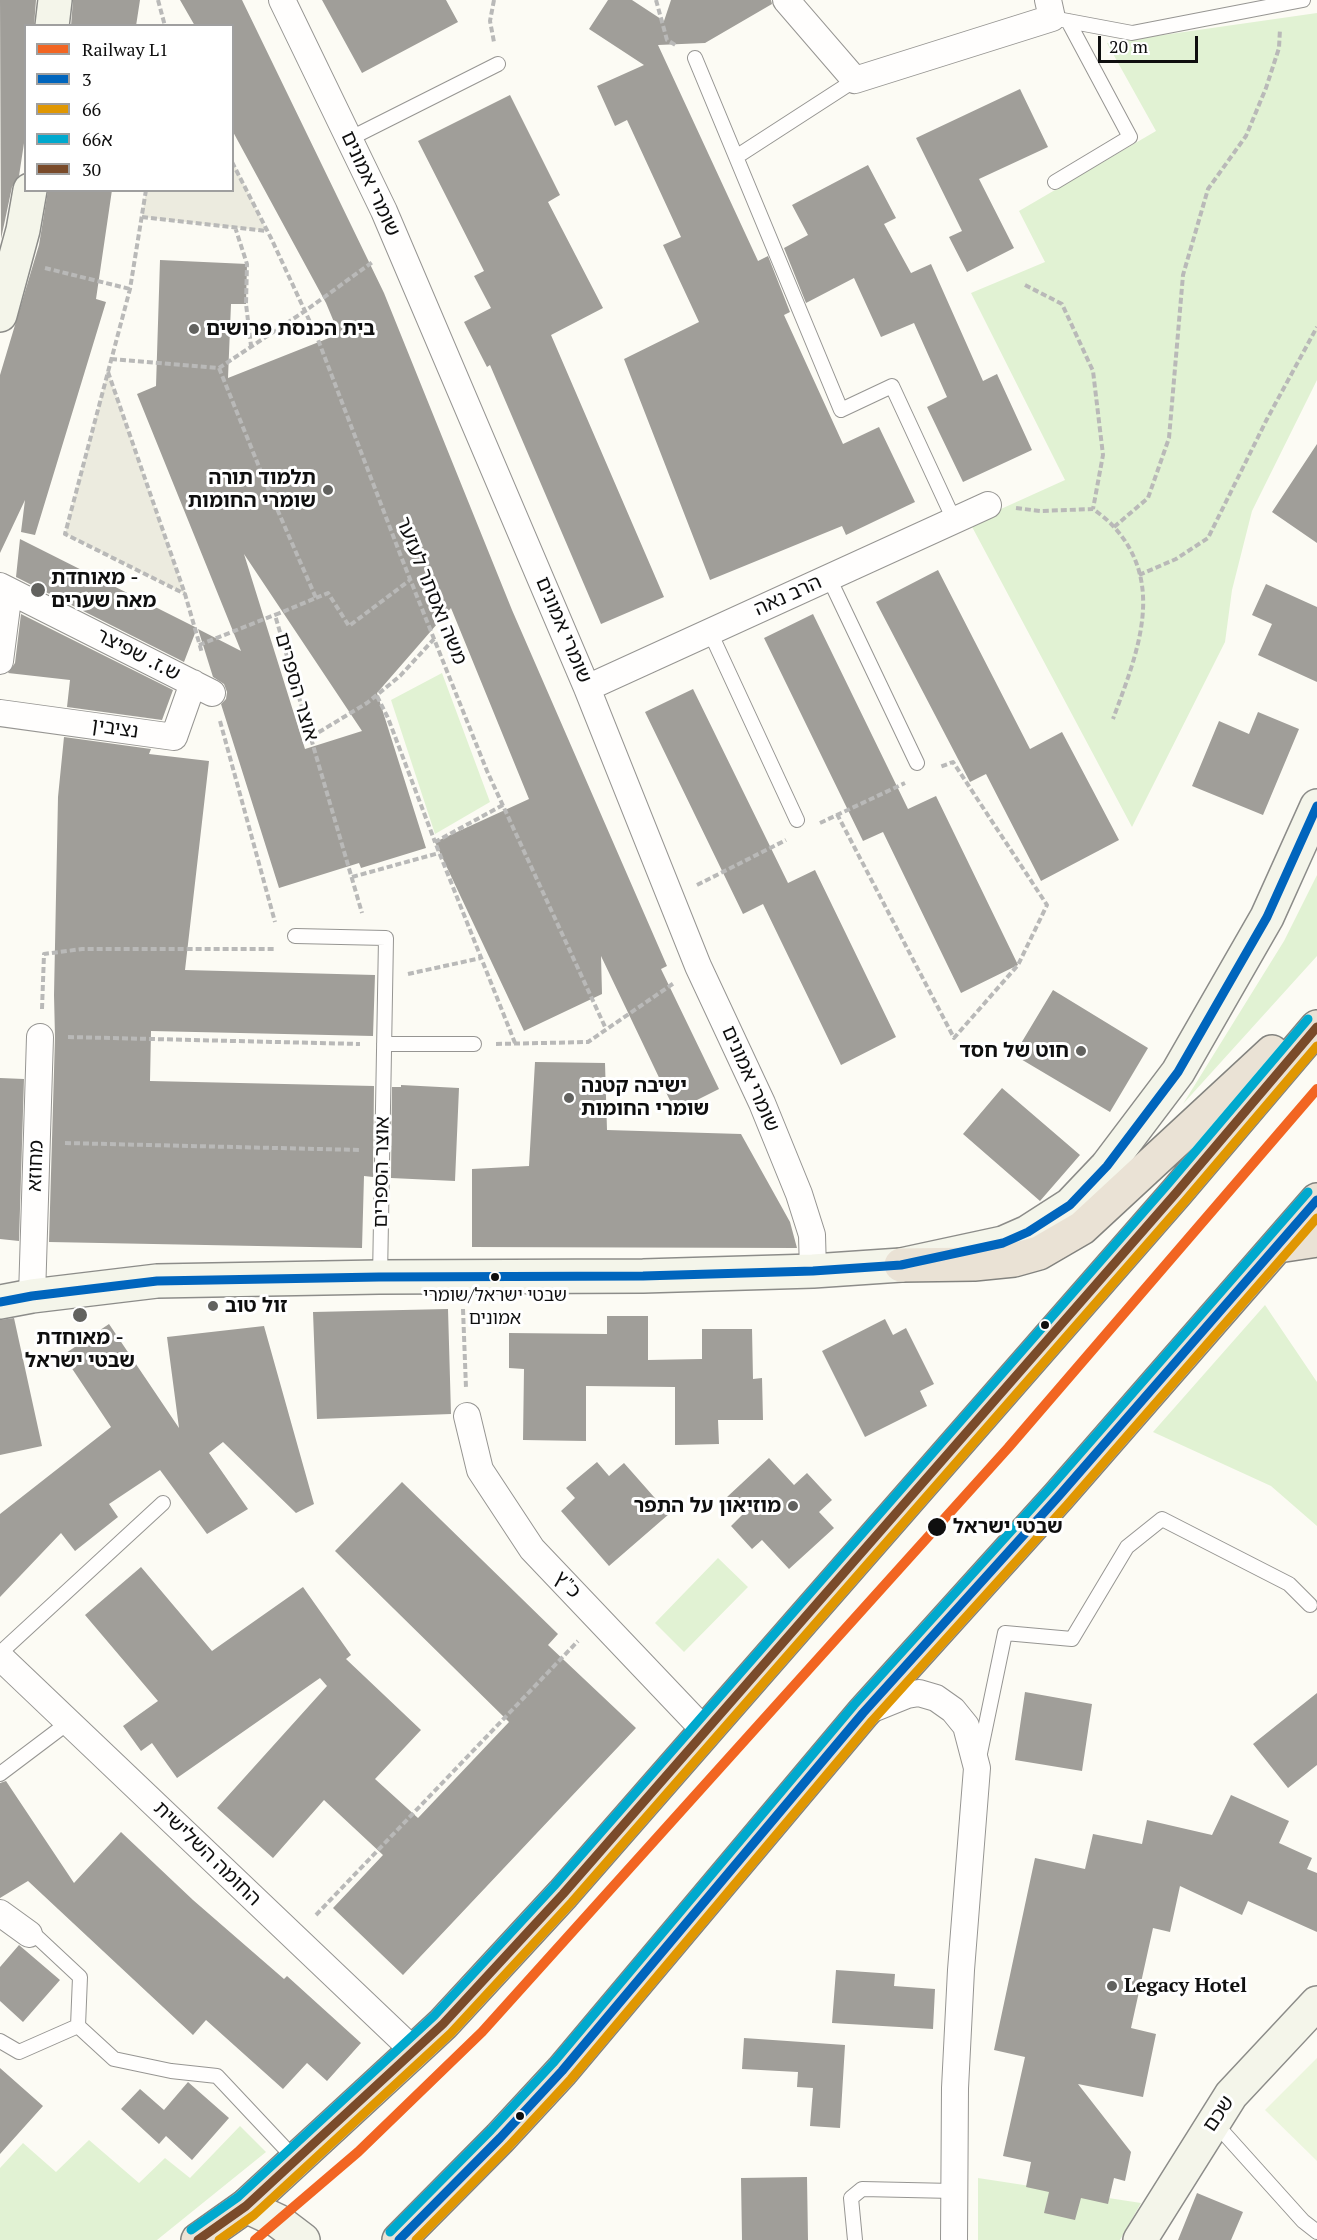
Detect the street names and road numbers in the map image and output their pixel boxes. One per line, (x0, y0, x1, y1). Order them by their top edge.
street label: שומרי אמונים (335, 128, 405, 240)
street label: משה ואסתר לעזער (390, 514, 472, 668)
street label: הרב נאה (751, 571, 825, 621)
street label: שומרי אמונים (530, 573, 596, 687)
street label: ש.ז. שפיצר (92, 624, 184, 686)
street label: אוצר הספרים (269, 630, 323, 744)
street label: נציבין (90, 714, 140, 744)
street label: שומרי אמונים (716, 1022, 784, 1136)
street label: אוצר הספרים (369, 1116, 395, 1228)
street label: מחוזא (23, 1140, 49, 1192)
street label: כ"ץ (548, 1566, 586, 1604)
street label: החומה השלישית (148, 1797, 266, 1911)
street label: שכם (1198, 2091, 1240, 2137)

